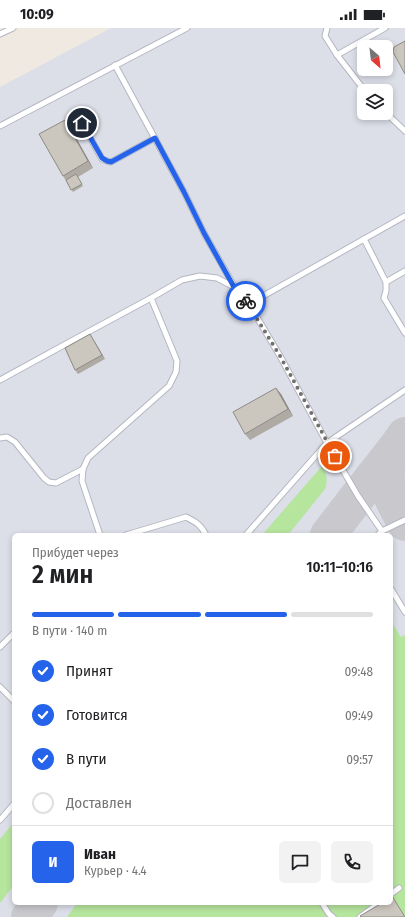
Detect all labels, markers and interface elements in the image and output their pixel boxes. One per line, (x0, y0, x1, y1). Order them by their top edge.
text: 10:09 (20, 5, 54, 23)
north arrow (357, 40, 393, 76)
map controls (357, 40, 393, 120)
button: layers (357, 84, 393, 120)
pin (65, 106, 99, 140)
icon: home (71, 112, 93, 134)
courier (226, 281, 266, 321)
icon: bike (235, 290, 257, 312)
pin (318, 439, 352, 473)
icon: bag (324, 445, 346, 467)
text: Прибудет через (32, 545, 119, 560)
text: 10:11–10:16 (306, 558, 373, 576)
text: 2 мин (32, 559, 93, 590)
text: В пути · 140 m (32, 623, 107, 638)
icon: check (32, 660, 54, 682)
text: Принят (66, 662, 113, 680)
text: 09:48 (345, 664, 373, 679)
icon: check (32, 704, 54, 726)
text: Готовится (66, 706, 128, 724)
text: 09:49 (345, 708, 373, 723)
icon: check (32, 748, 54, 770)
text: В пути (66, 750, 107, 768)
text: 09:57 (346, 752, 373, 767)
text: Доставлен (66, 794, 132, 812)
button: chat (279, 841, 321, 883)
button: phone (331, 841, 373, 883)
text: Иван (84, 845, 116, 863)
text: И (49, 853, 58, 871)
text: Курьер · 4.4 (84, 863, 147, 878)

